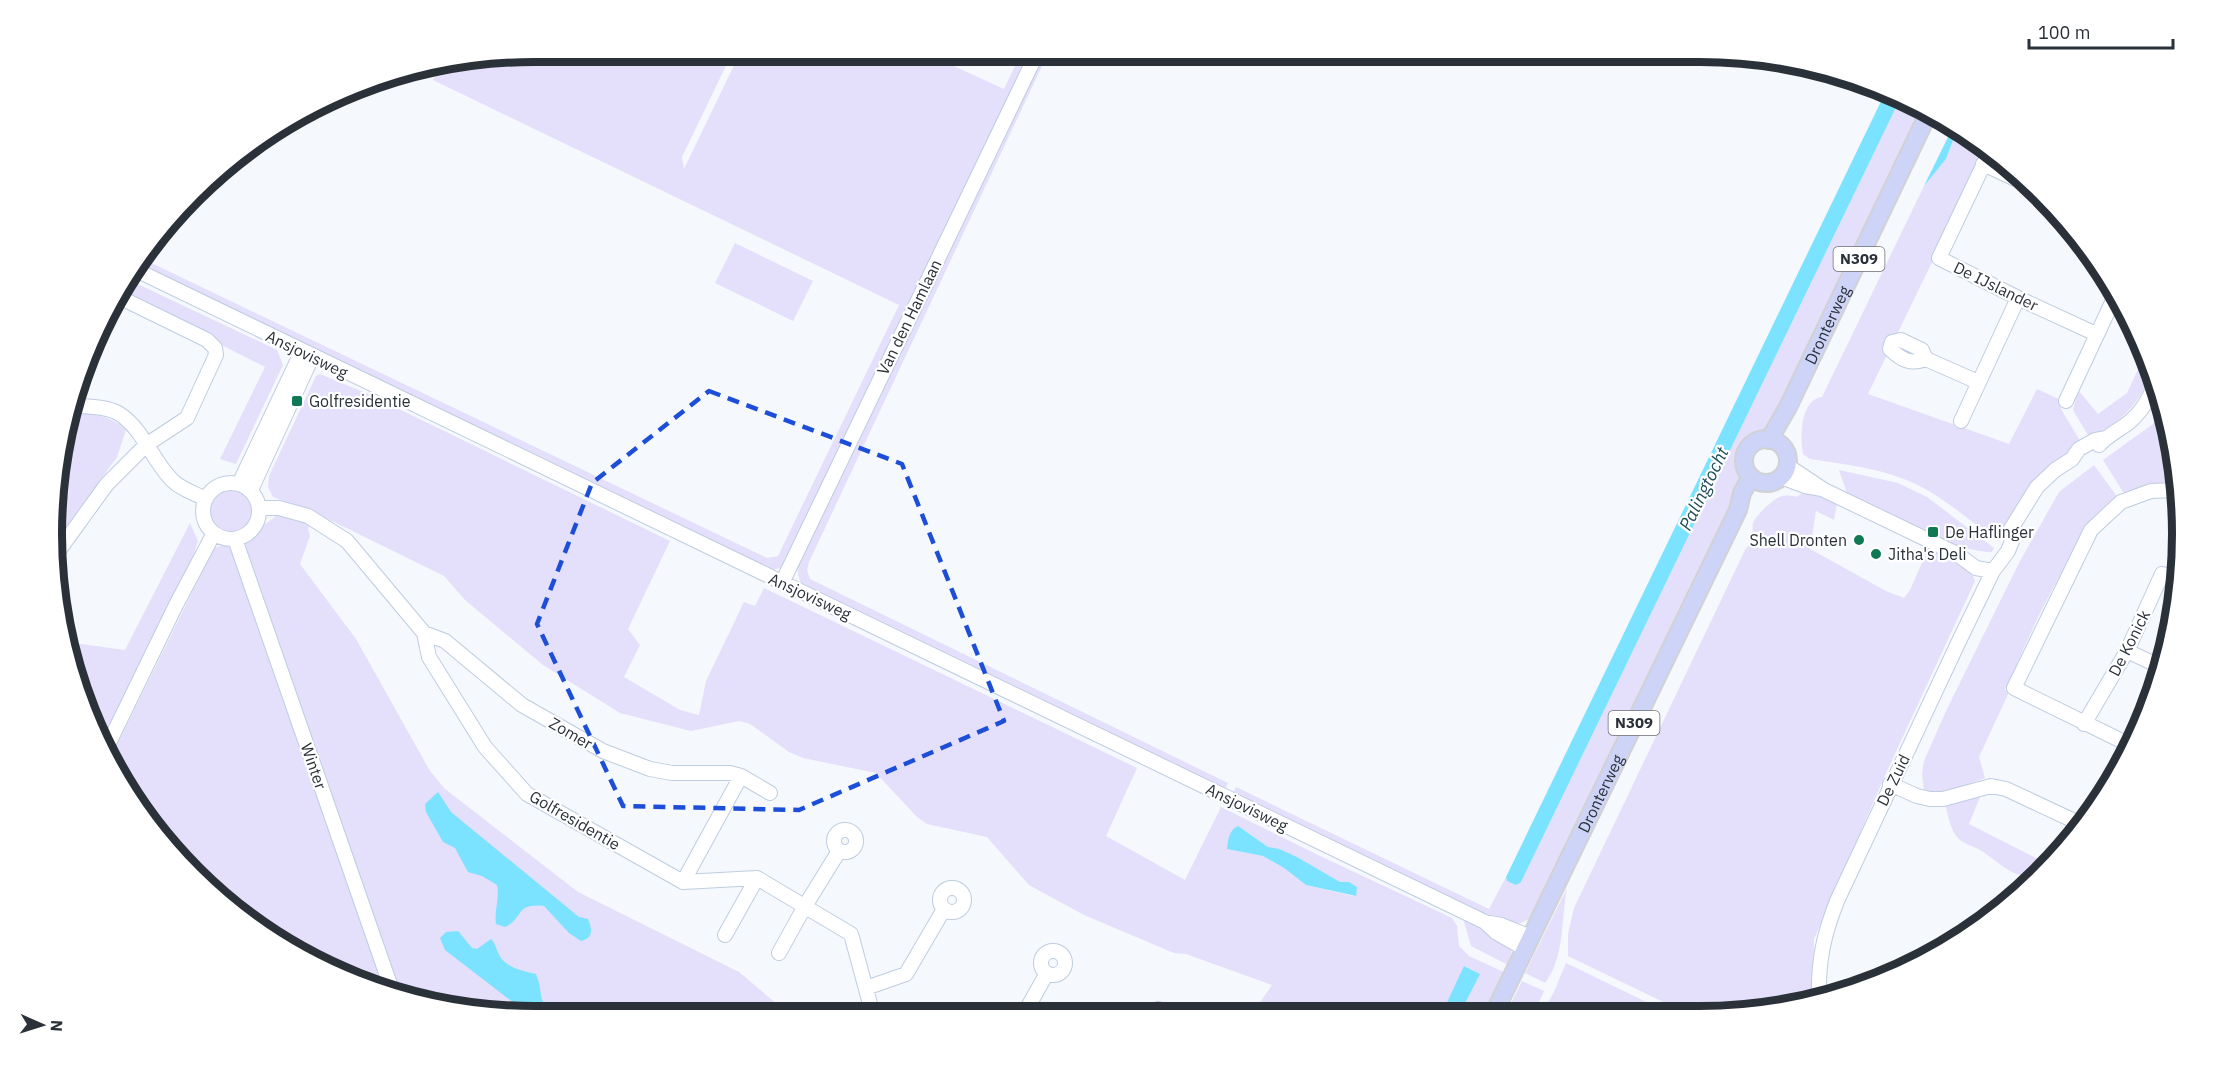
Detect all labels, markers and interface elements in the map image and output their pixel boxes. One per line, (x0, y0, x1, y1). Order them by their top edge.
scale bar (2029, 12, 2173, 50)
text: 100 m (2038, 21, 2090, 44)
road number: N309 (1834, 247, 1884, 271)
street label: Van den Hamlaan (872, 256, 946, 378)
street label: De IJslander (1950, 257, 2042, 315)
street label: Dronterweg (1800, 282, 1855, 367)
street label: Ansjovisweg (263, 326, 352, 383)
place label: Golfresidentie (309, 391, 411, 411)
marker: Golfresidentie (290, 394, 304, 408)
water label: Palingtocht (1674, 442, 1734, 534)
place label: De Haflinger (1945, 522, 2034, 542)
marker: De Haflinger (1926, 525, 1940, 539)
place label: Shell Dronten (1749, 530, 1847, 550)
marker: Shell Dronten (1852, 533, 1866, 547)
place label: Jitha's Deli (1888, 544, 1966, 564)
marker: Jitha's Deli (1869, 547, 1883, 561)
street label: Ansjovisweg (765, 568, 855, 624)
street label: De Konick (2104, 606, 2154, 679)
road number: N309 (1608, 711, 1660, 735)
street label: Zomer (546, 713, 596, 753)
street label: Winter (297, 740, 331, 792)
street label: Dronterweg (1573, 751, 1628, 836)
street label: De Zuid (1872, 751, 1914, 809)
street label: Ansjovisweg (1203, 779, 1292, 836)
street label: Golfresidentie (526, 786, 624, 854)
north arrow (12, 995, 72, 1055)
text: N (47, 1019, 67, 1032)

